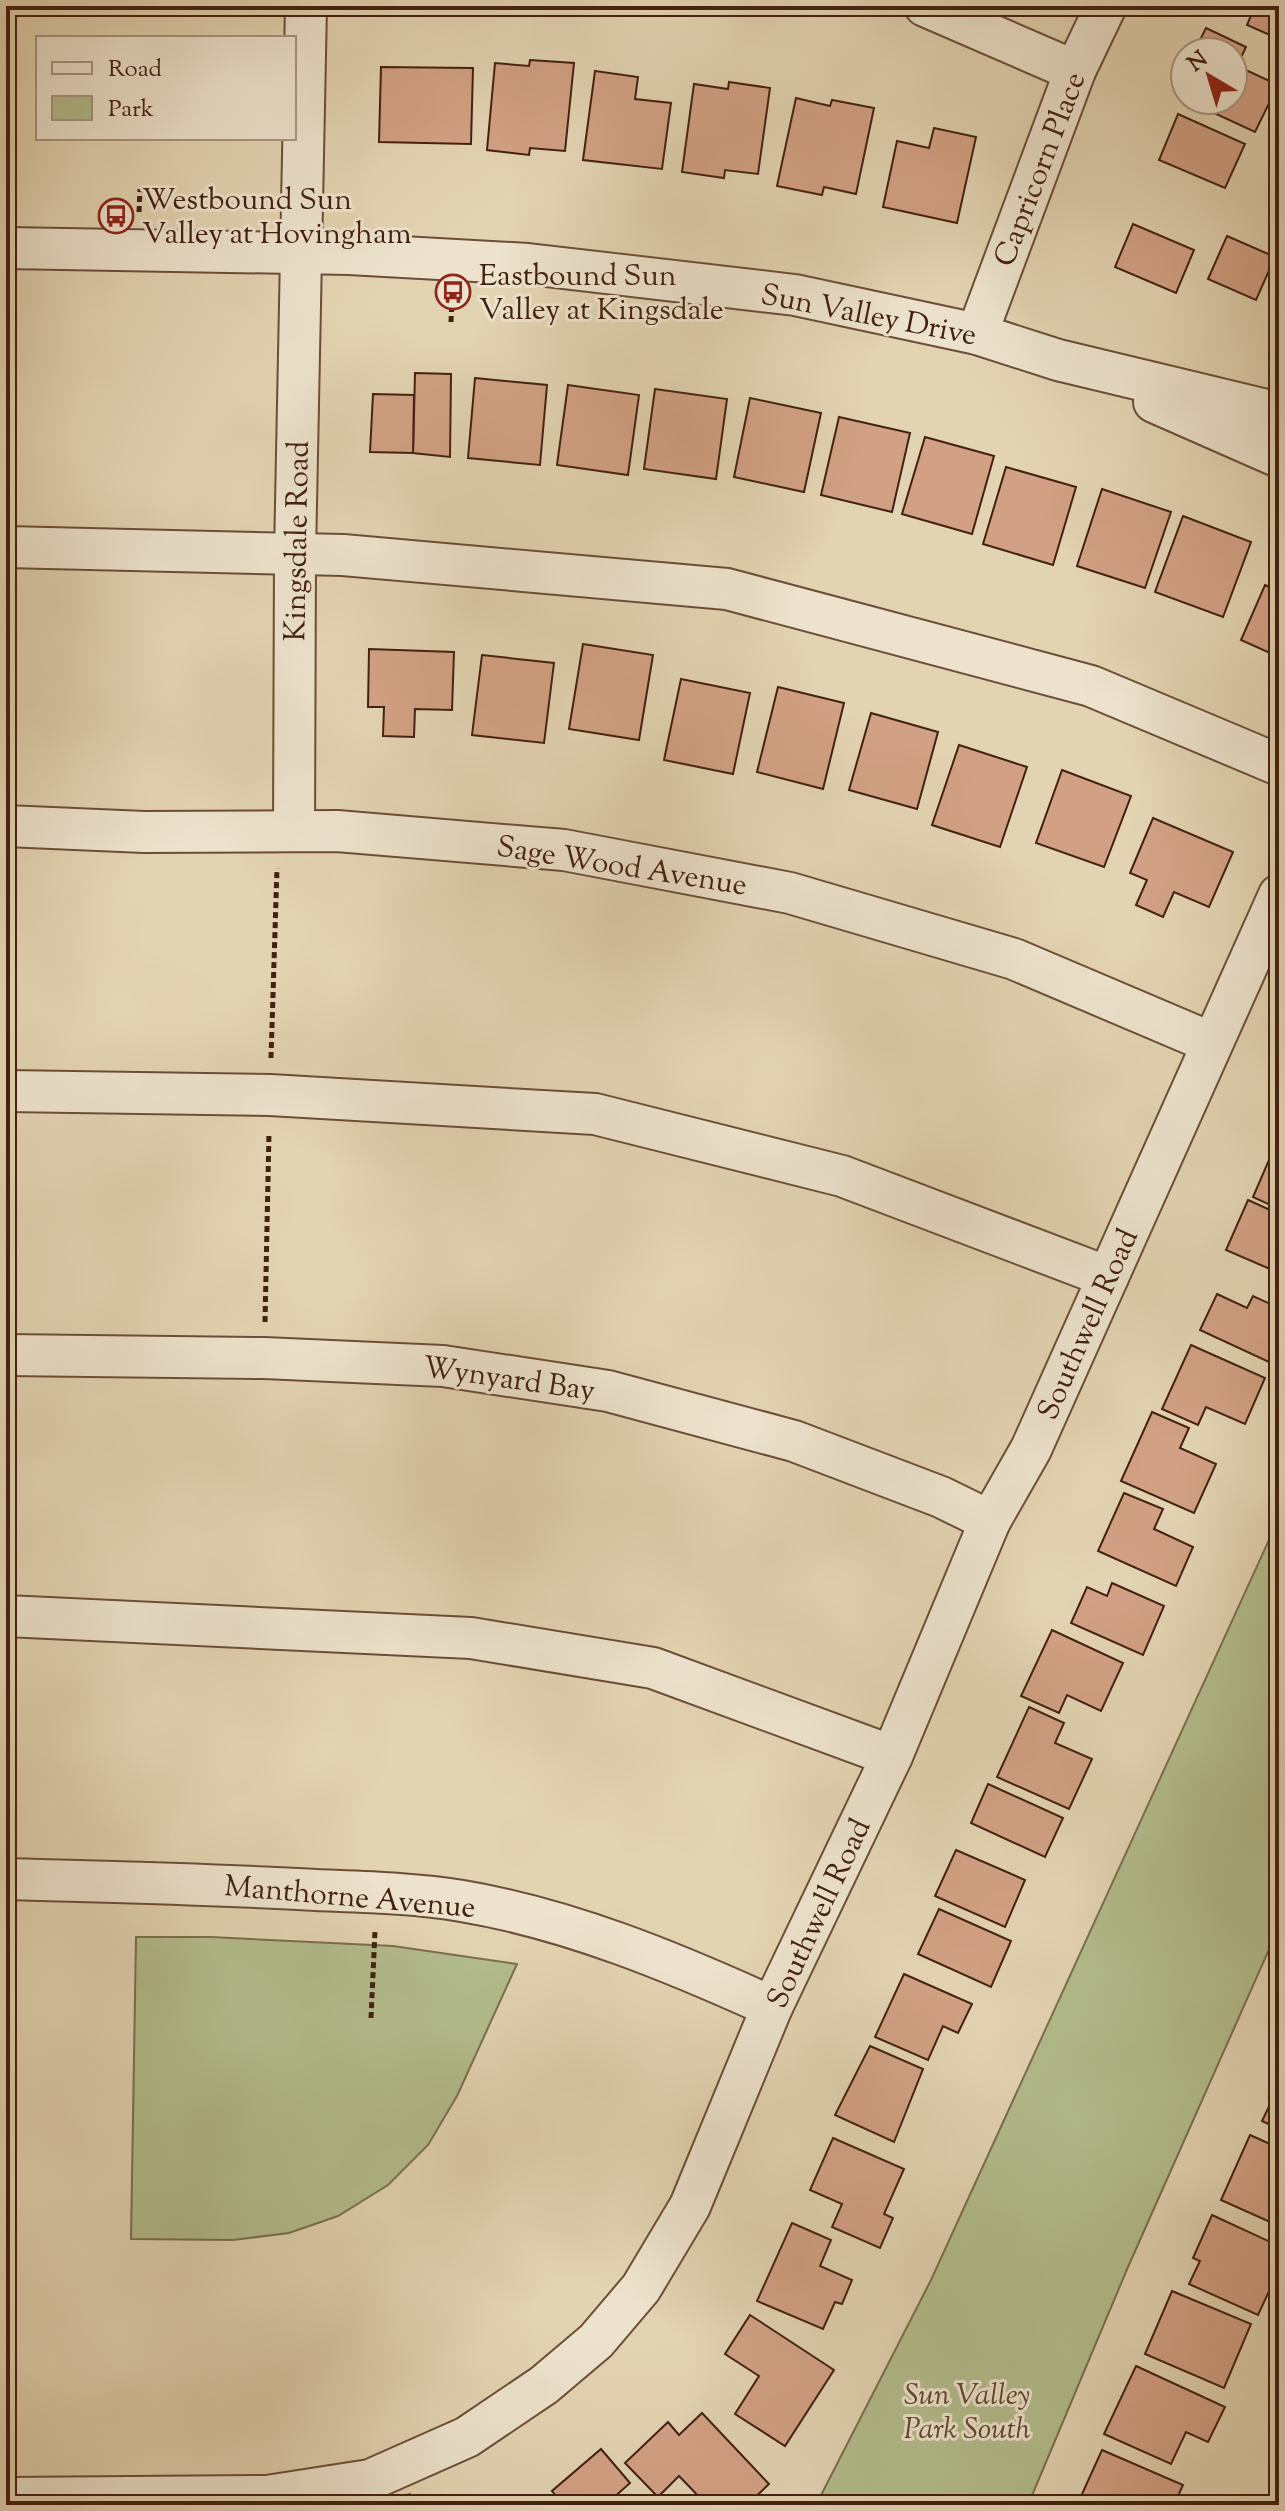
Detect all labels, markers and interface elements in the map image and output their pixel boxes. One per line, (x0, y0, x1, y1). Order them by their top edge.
legend (36, 36, 296, 140)
north arrow (1169, 36, 1249, 116)
text: N (1182, 44, 1216, 81)
text: Road (108, 53, 162, 87)
street label: Capricorn Place (985, 66, 1098, 273)
text: Park (108, 93, 154, 127)
place label: Westbound Sun Valley at Hovingham (142, 180, 412, 257)
bus stop icon: Westbound Sun Valley at Hovingham (97, 197, 135, 235)
place label: Eastbound Sun Valley at Kingsdale (479, 256, 724, 333)
bus stop icon: Eastbound Sun Valley at Kingsdale (434, 273, 472, 311)
street label: Sun Valley Drive (757, 274, 980, 358)
street label: Kingsdale Road (275, 440, 322, 642)
street label: Sage Wood Avenue (493, 826, 750, 908)
street label: Southwell Road (1028, 1223, 1151, 1427)
street label: Wynyard Bay (420, 1347, 598, 1414)
street label: Southwell Road (757, 1812, 883, 2016)
street label: Manthorne Avenue (222, 1866, 477, 1931)
park label: Sun Valley Park South (904, 2375, 1031, 2452)

